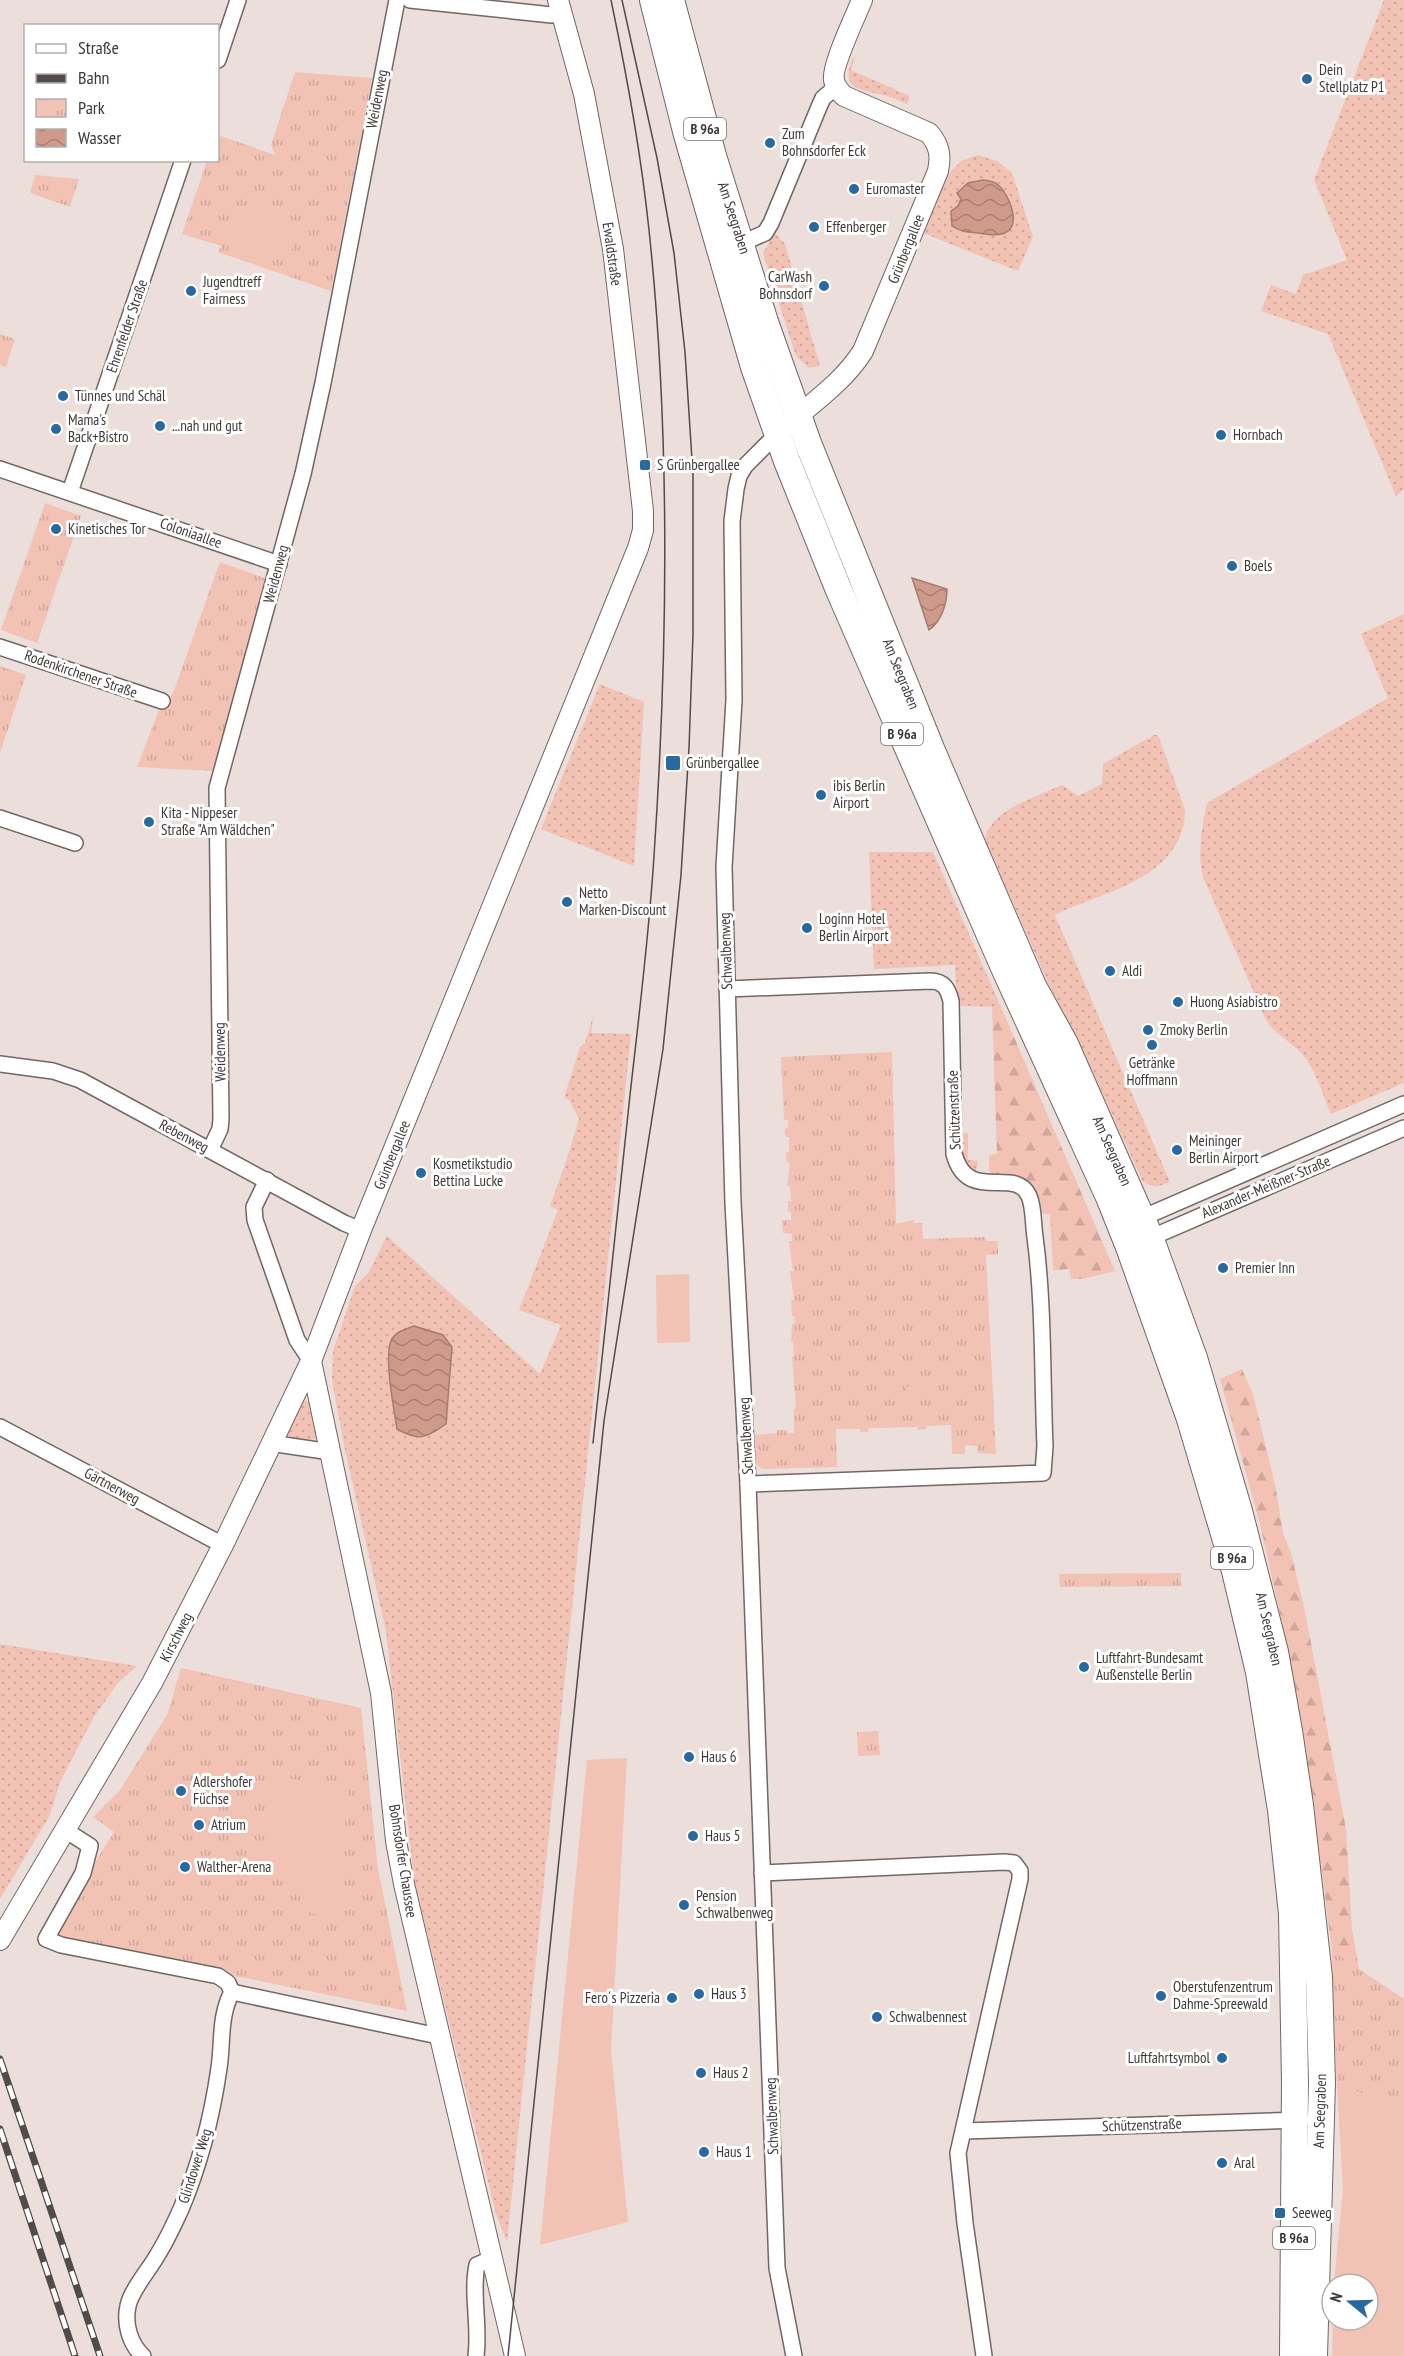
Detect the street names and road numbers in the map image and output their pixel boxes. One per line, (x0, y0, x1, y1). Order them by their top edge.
street label: Weidenweg (362, 68, 392, 130)
road number: B 96a (684, 118, 726, 140)
street label: Am Seegraben (714, 179, 755, 256)
street label: Grünbergallee (883, 211, 928, 286)
street label: Ewaldstraße (599, 221, 626, 287)
street label: Ehrenfelder Straße (102, 277, 151, 375)
street label: Coloniaallee (158, 513, 225, 552)
street label: Weidenweg (259, 543, 292, 605)
street label: Am Seegraben (879, 636, 924, 712)
street label: Rodenkirchener Straße (22, 645, 140, 702)
road number: B 96a (881, 723, 923, 745)
street label: Schwalbenweg (715, 912, 736, 990)
street label: Weidenweg (209, 1022, 230, 1082)
street label: Schützenstraße (943, 1070, 964, 1150)
street label: Am Seegraben (1089, 1113, 1136, 1189)
street label: Rebenweg (156, 1115, 212, 1156)
street label: Grünbergallee (369, 1117, 414, 1192)
street label: Alexander-Meißner-Straße (1198, 1151, 1333, 1222)
street label: Schwalbenweg (734, 1397, 757, 1475)
street label: Gärtnerweg (81, 1463, 143, 1508)
road number: B 96a (1211, 1547, 1253, 1569)
street label: Am Seegraben (1252, 1590, 1287, 1667)
street label: Kirschweg (155, 1609, 196, 1665)
street label: Bohnsdorfer Chaussee (385, 1803, 422, 1919)
street label: Am Seegraben (1309, 2073, 1330, 2149)
street label: Schwalbenweg (761, 2077, 782, 2155)
street label: Schützenstraße (1102, 2114, 1182, 2135)
street label: Glindower Weg (173, 2126, 216, 2206)
road number: B 96a (1273, 2227, 1315, 2249)

